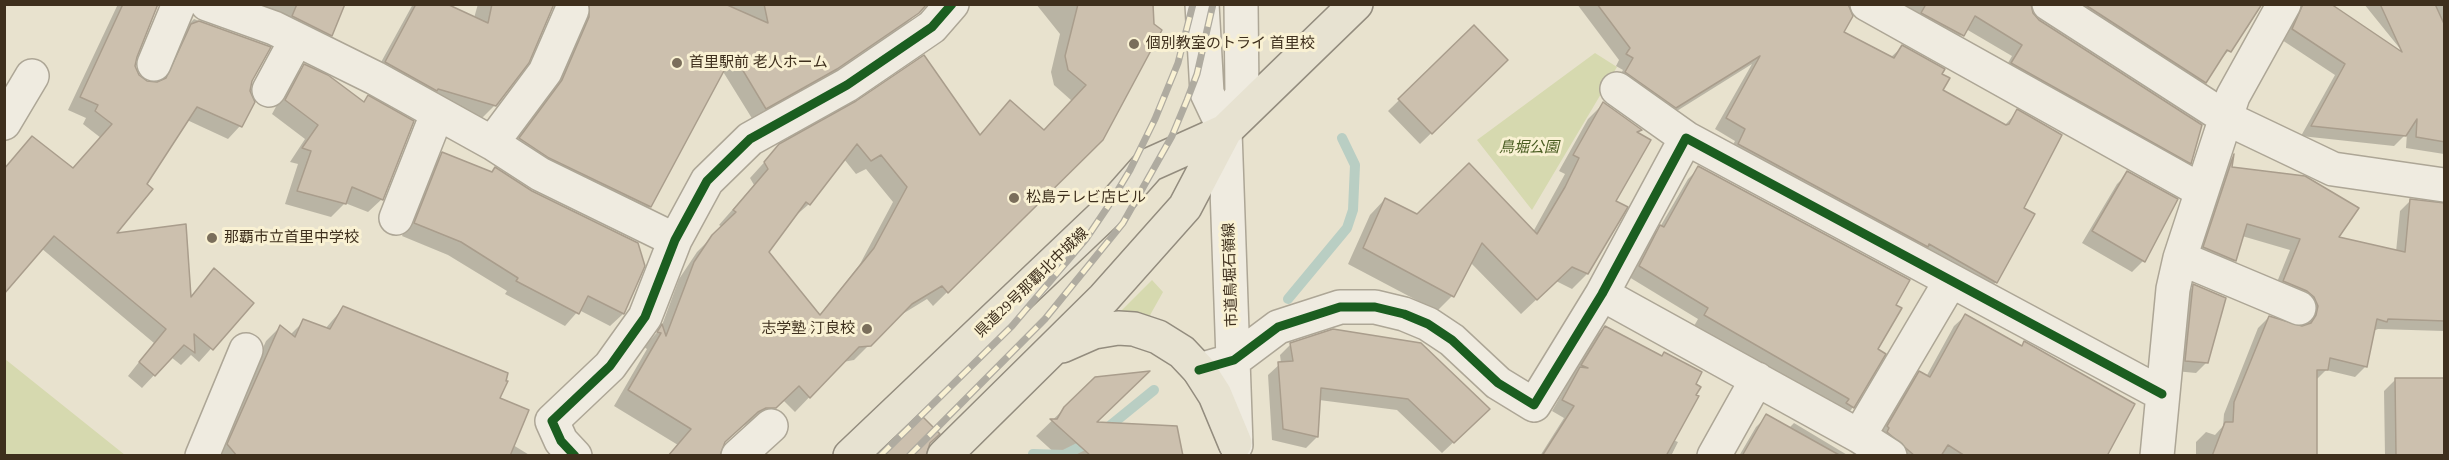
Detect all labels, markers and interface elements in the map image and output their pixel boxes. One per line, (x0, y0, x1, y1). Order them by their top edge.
place label: 個別教室のトライ 首里校 (1146, 35, 1315, 53)
marker: 個別教室のトライ 首里校 (1127, 37, 1141, 51)
place label: 首里駅前 老人ホーム (689, 54, 828, 72)
marker: 首里駅前 老人ホーム (670, 56, 684, 70)
park label: 鳥堀公園 (1499, 139, 1559, 157)
place label: 松島テレビ店ビル (1026, 189, 1146, 207)
marker: 松島テレビ店ビル (1007, 191, 1021, 205)
street label: 市道鳥堀石嶺線 (1220, 222, 1242, 328)
street label: 県道29号那覇北中城線 (972, 224, 1092, 342)
place label: 那覇市立首里中学校 (224, 229, 359, 247)
marker: 那覇市立首里中学校 (205, 231, 219, 245)
place label: 志学塾 汀良校 (761, 320, 855, 338)
marker: 志学塾 汀良校 (860, 322, 874, 336)

